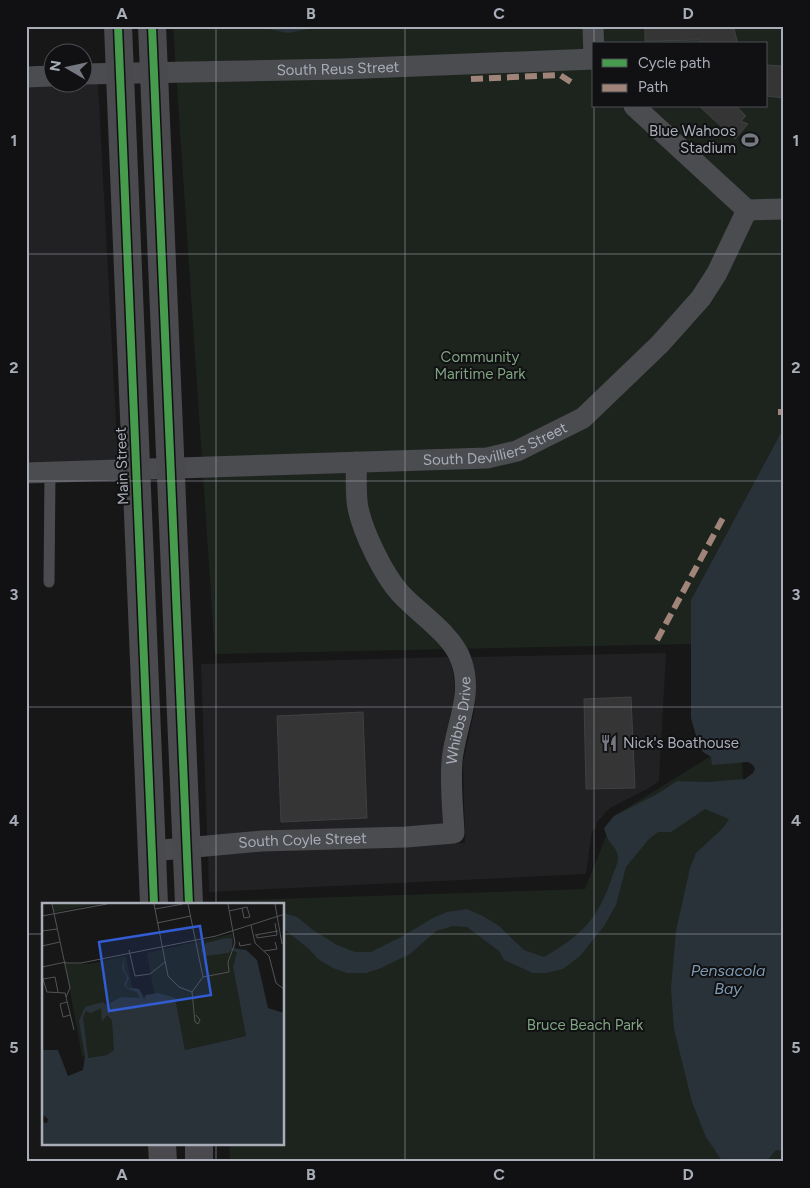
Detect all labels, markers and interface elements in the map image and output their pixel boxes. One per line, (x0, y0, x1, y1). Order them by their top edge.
text: A (116, 4, 128, 23)
text: B (306, 4, 316, 23)
text: C (493, 4, 505, 23)
text: D (682, 4, 694, 23)
north arrow (42, 42, 92, 92)
legend (592, 42, 768, 108)
text: Cycle path (638, 54, 710, 72)
street label: South Reus Street (276, 58, 400, 79)
text: N (46, 59, 65, 73)
text: Path (638, 78, 668, 96)
place label: Blue Wahoos Stadium (649, 122, 736, 157)
sports icon: Blue Wahoos Stadium (740, 130, 760, 150)
text: 1 (11, 131, 17, 150)
text: 1 (793, 131, 799, 150)
park label: Community Maritime Park (434, 348, 526, 383)
text: 2 (9, 358, 19, 377)
text: 2 (791, 358, 801, 377)
street label: South Devilliers Street (423, 418, 570, 469)
street label: Main Street (112, 426, 132, 505)
text: 3 (10, 585, 19, 604)
text: 3 (792, 585, 801, 604)
street label: Whibbs Drive (443, 676, 475, 765)
restaurant icon: Nick's Boathouse (599, 733, 619, 753)
place label: Nick's Boathouse (623, 734, 739, 752)
text: 4 (9, 811, 19, 830)
text: 4 (791, 811, 801, 830)
street label: South Coyle Street (238, 829, 367, 852)
inset map (42, 903, 285, 1146)
water label: Pensacola Bay (691, 961, 765, 998)
park label: Bruce Beach Park (527, 1016, 644, 1034)
text: 5 (9, 1038, 19, 1057)
text: 5 (791, 1038, 801, 1057)
text: A (116, 1165, 128, 1184)
text: B (306, 1165, 316, 1184)
text: C (493, 1165, 505, 1184)
text: D (682, 1165, 694, 1184)

